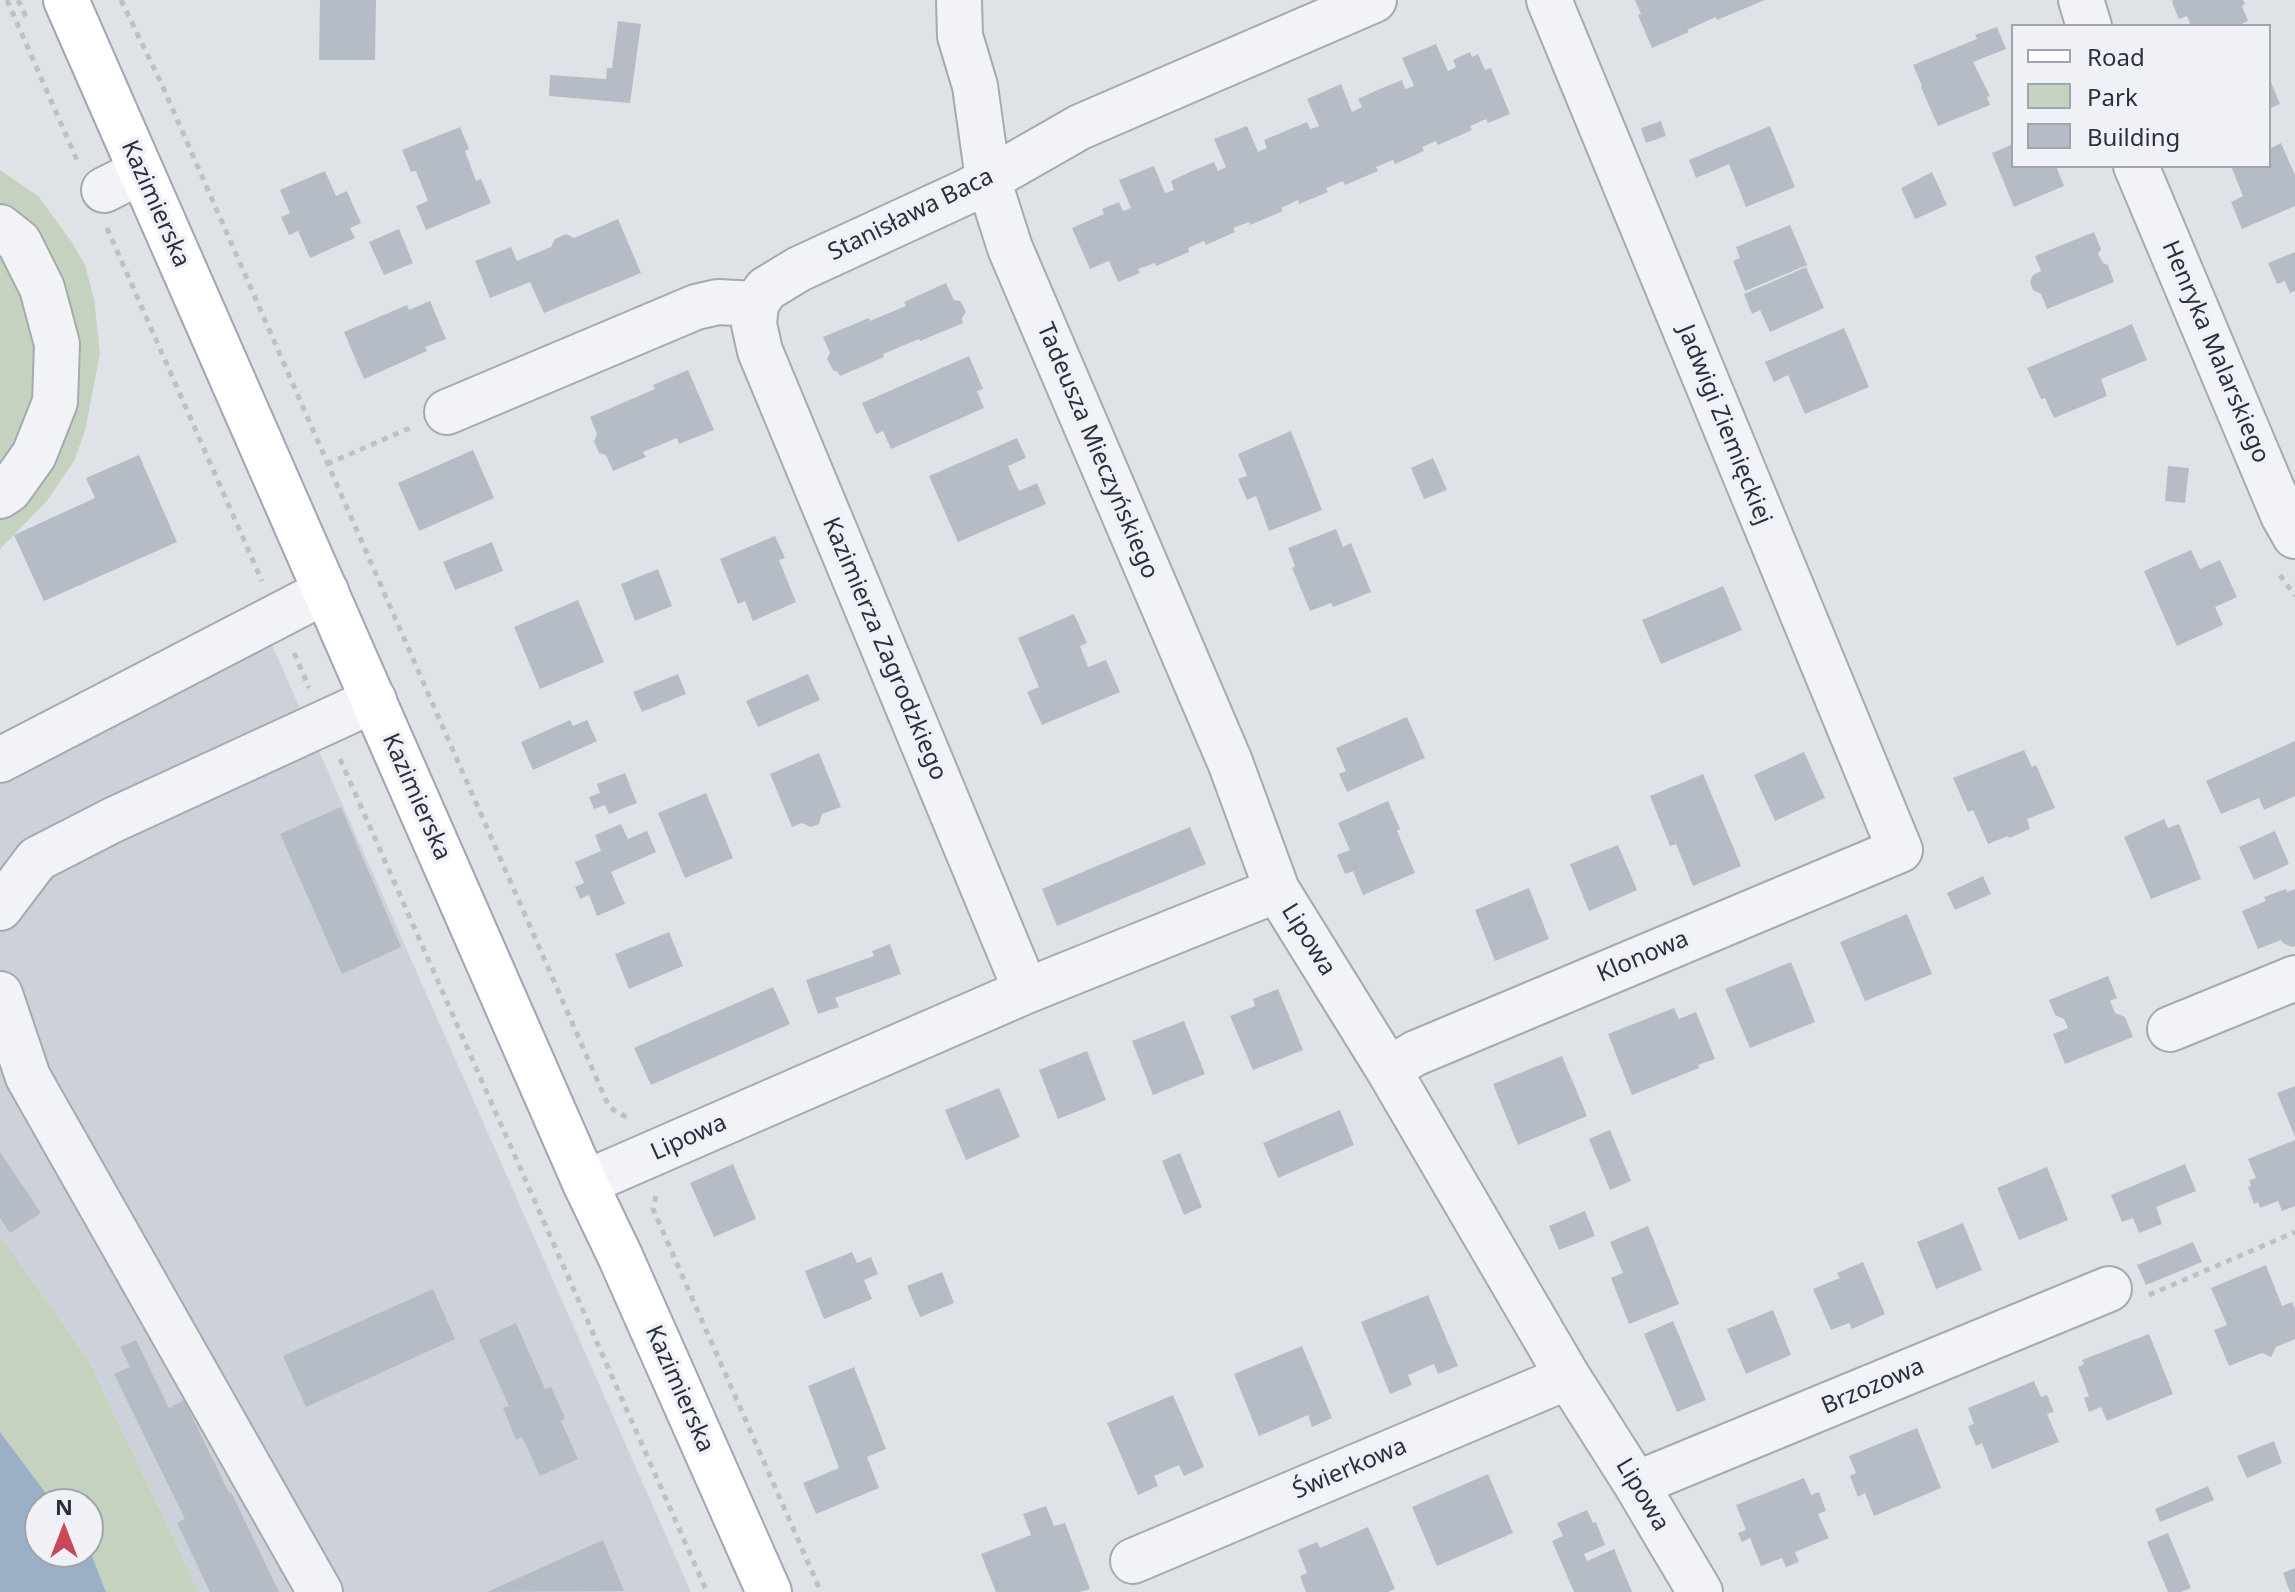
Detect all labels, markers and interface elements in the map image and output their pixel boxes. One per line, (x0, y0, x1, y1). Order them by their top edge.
legend (2011, 24, 2271, 168)
text: Road (2087, 40, 2145, 73)
text: Park (2087, 80, 2138, 113)
text: Building (2087, 120, 2180, 153)
street label: Kazimierska (114, 136, 196, 272)
street label: Stanisława Baca (824, 163, 998, 267)
street label: Henryka Malarskiego (2155, 236, 2275, 468)
street label: Tadeusza Mieczyńskiego (1030, 319, 1164, 583)
street label: Jadwigi Ziemięckiej (1671, 321, 1777, 529)
street label: Kazimierza Zagrodzkiego (816, 513, 952, 785)
street label: Kazimierska (375, 729, 457, 865)
street label: Lipowa (1275, 898, 1341, 982)
street label: Klonowa (1593, 925, 1693, 989)
street label: Lipowa (647, 1109, 731, 1167)
street label: Kazimierska (638, 1321, 720, 1457)
street label: Brzozowa (1817, 1353, 1929, 1421)
street label: Świerkowa (1289, 1432, 1411, 1506)
street label: Lipowa (1609, 1453, 1675, 1537)
north arrow (24, 1488, 104, 1568)
text: N (55, 1491, 73, 1521)

